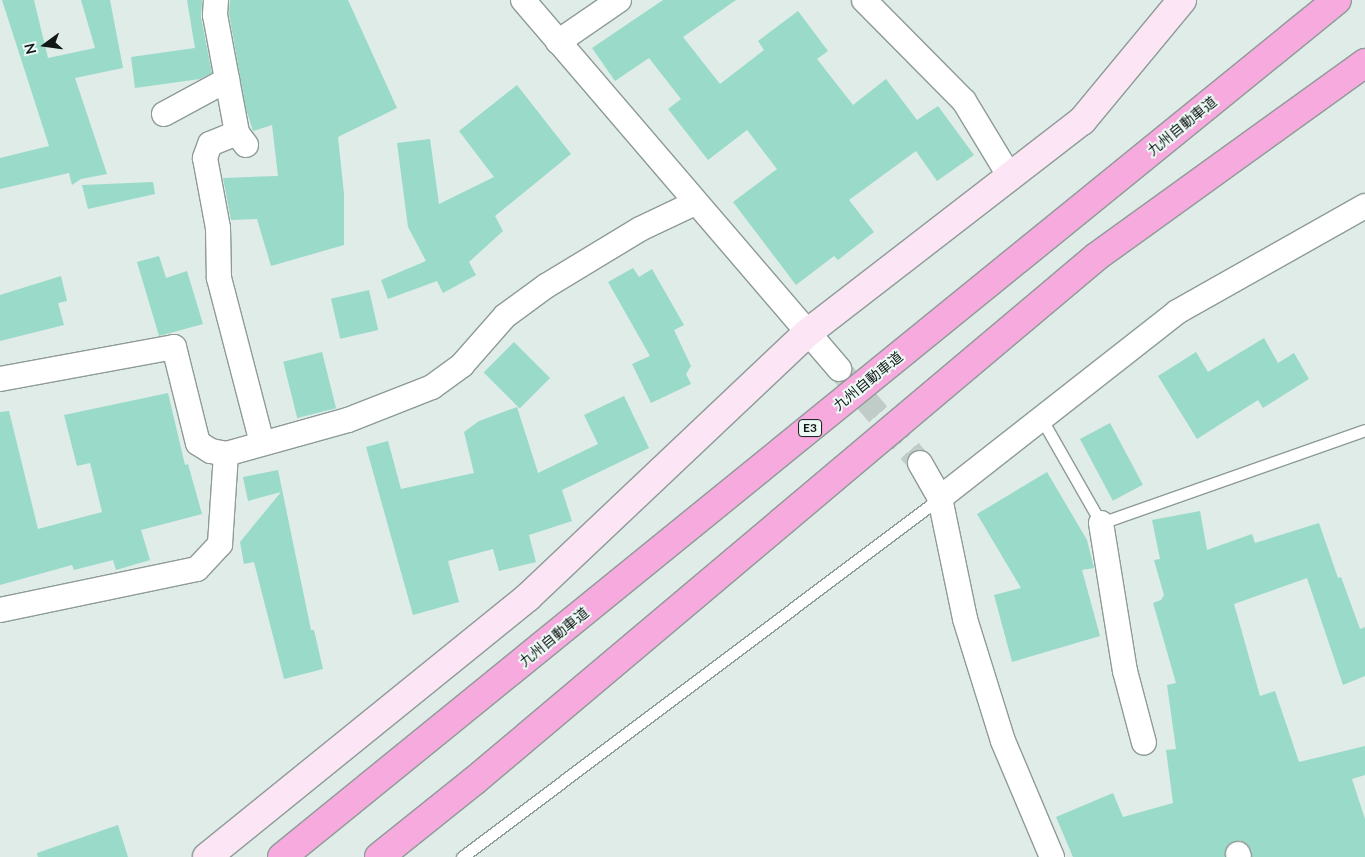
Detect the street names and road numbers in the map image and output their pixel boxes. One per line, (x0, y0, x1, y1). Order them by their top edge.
street label: 九州自動車道 (1144, 93, 1220, 159)
street label: 九州自動車道 (830, 348, 906, 414)
road number: E3 (798, 418, 822, 438)
street label: 九州自動車道 (516, 604, 592, 670)

